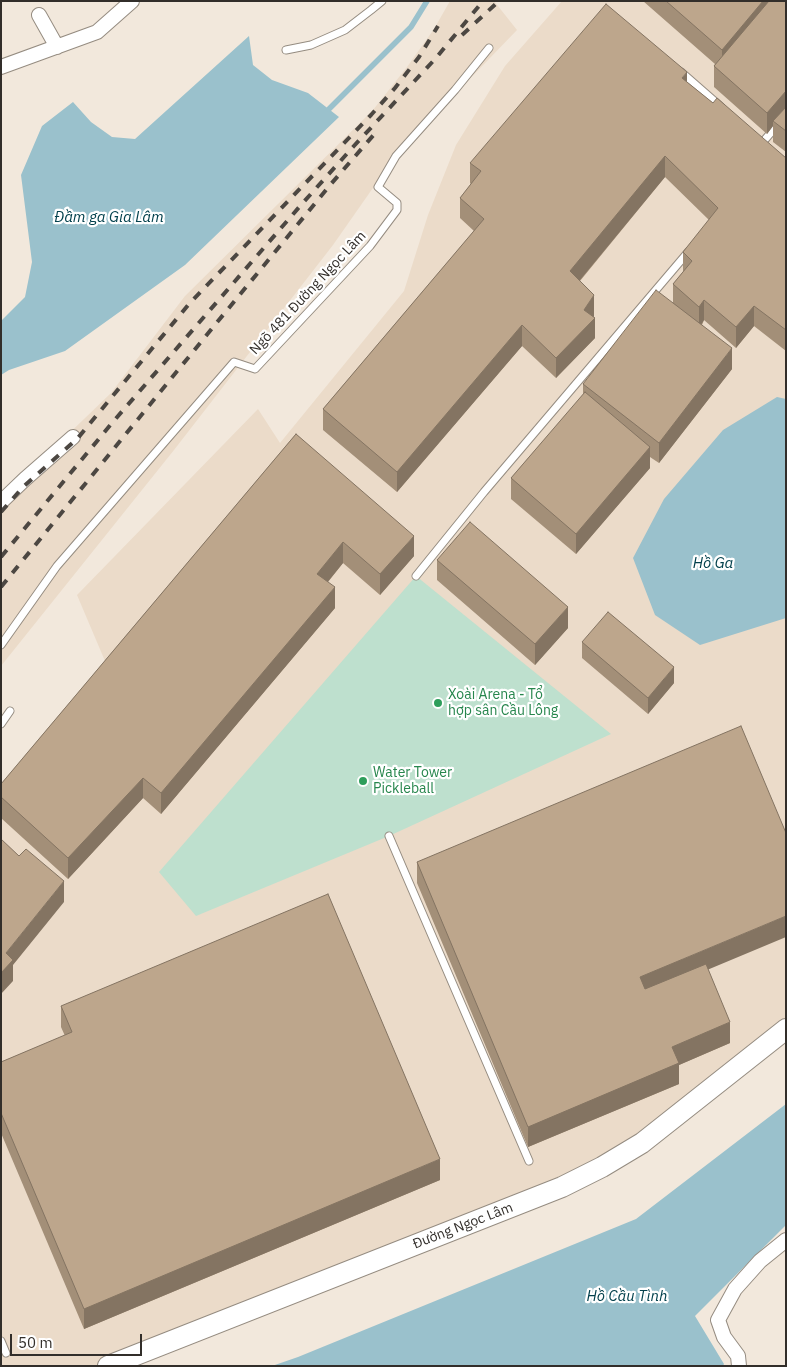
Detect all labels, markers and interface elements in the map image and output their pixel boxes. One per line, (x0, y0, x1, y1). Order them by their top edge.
water label: Đầm ga Gia Lâm (54, 209, 164, 227)
street label: Ngõ 481 Đường Ngọc Lâm (246, 228, 370, 358)
water label: Hồ Ga (693, 555, 733, 573)
place label: Xoài Arena - Tổ hợp sân Cầu Lông (448, 687, 558, 720)
marker: Xoài Arena - Tổ hợp sân Cầu Lông (432, 697, 444, 709)
place label: Water Tower Pickleball (373, 765, 452, 798)
marker: Water Tower Pickleball (357, 775, 369, 787)
street label: Đường Ngọc Lâm (411, 1199, 515, 1253)
water label: Hồ Cầu Tình (587, 1288, 667, 1306)
scale bar (12, 1324, 145, 1356)
text: 50 m (18, 1333, 53, 1352)

